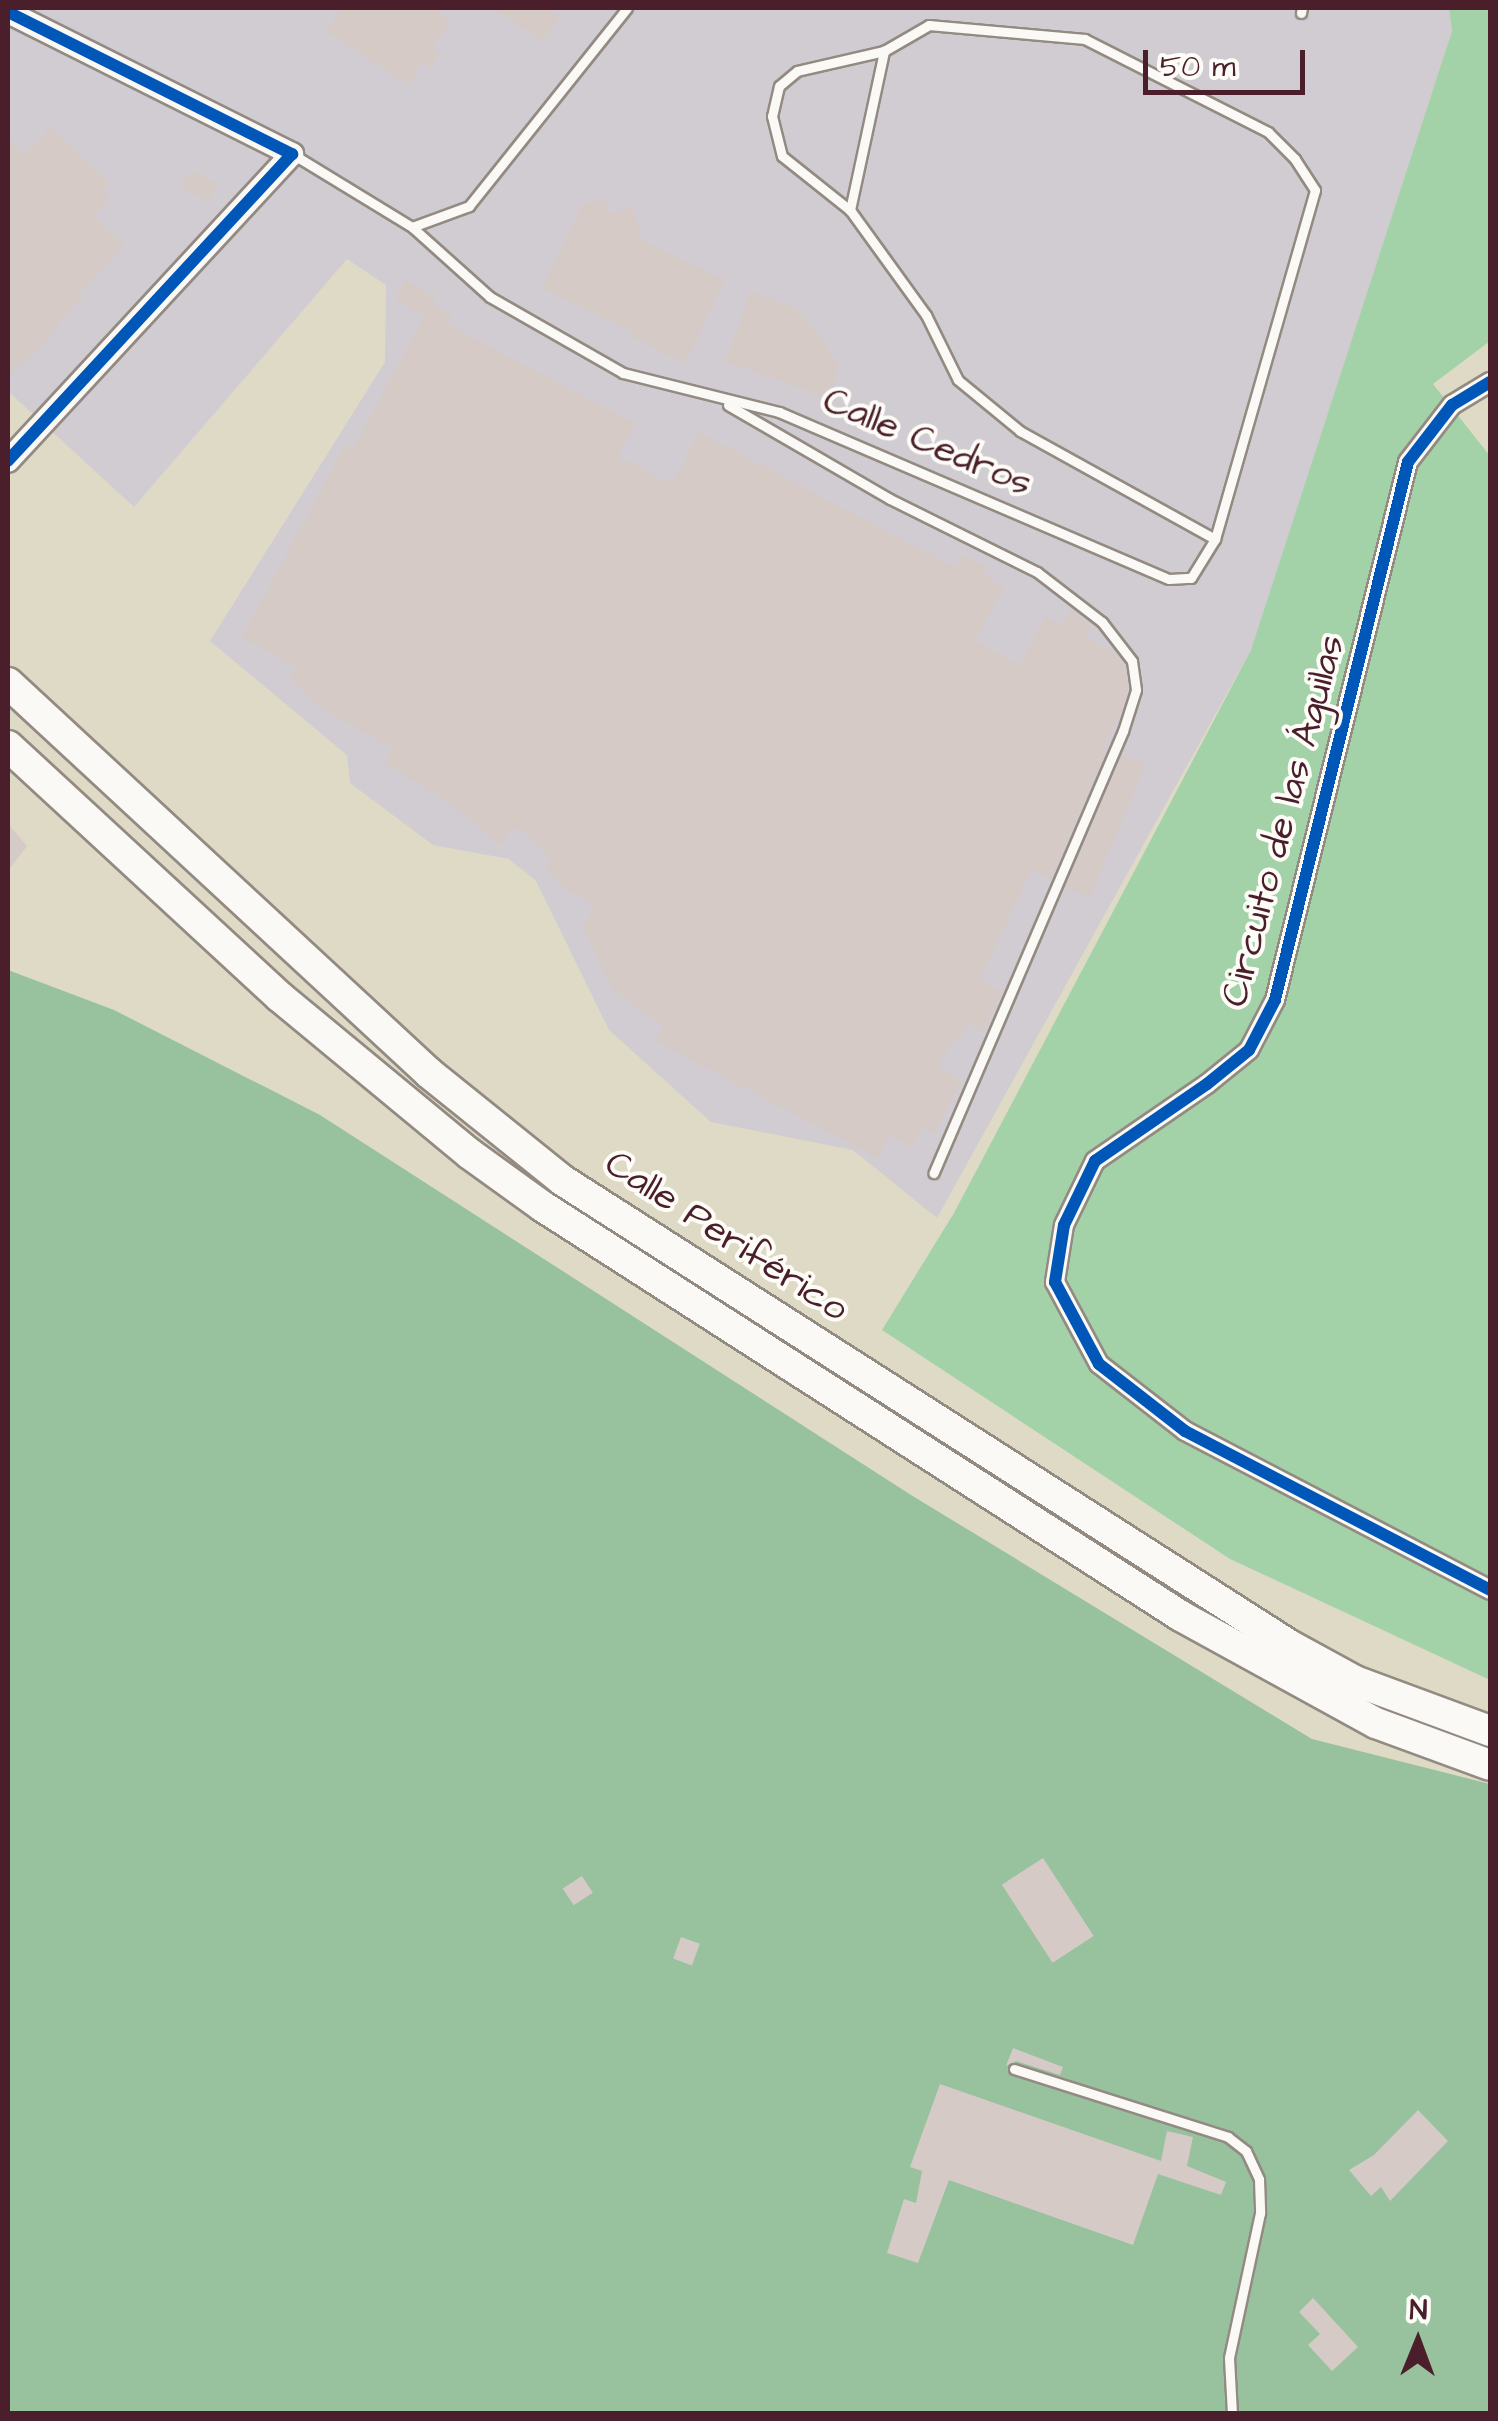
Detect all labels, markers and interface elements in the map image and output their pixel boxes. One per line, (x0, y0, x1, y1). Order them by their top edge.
scale bar (1148, 30, 1310, 92)
text: 50 m (1160, 46, 1236, 88)
street label: Calle Cedros (816, 379, 1038, 507)
street label: Circuito de las Águilas (1212, 630, 1356, 1012)
street label: Calle Periférico (596, 1141, 856, 1333)
north arrow (1368, 2291, 1468, 2391)
text: N (1409, 2291, 1428, 2330)

